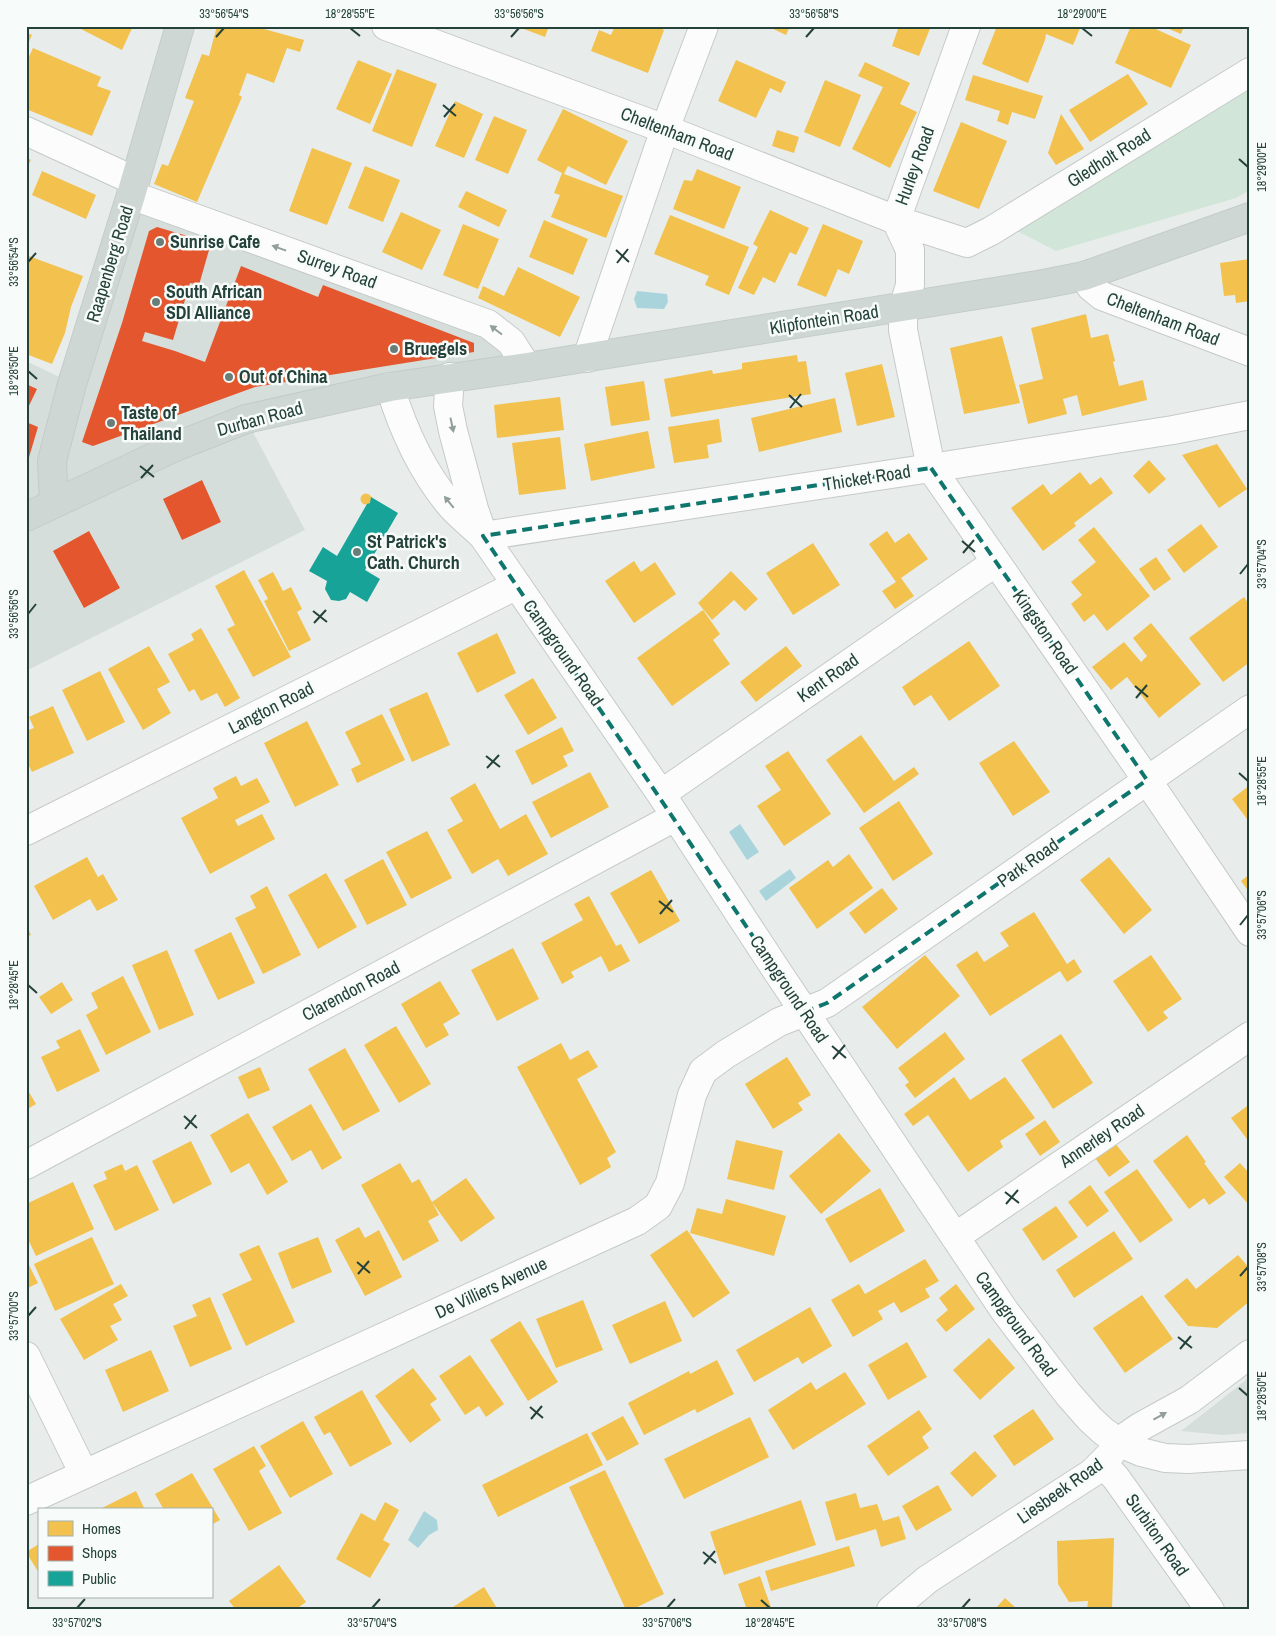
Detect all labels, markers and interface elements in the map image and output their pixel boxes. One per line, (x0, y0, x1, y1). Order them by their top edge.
text: 33°56'54"S (199, 6, 249, 22)
text: 18°28'55"E (325, 6, 375, 22)
text: 33°56'56"S (494, 6, 544, 22)
text: 33°56'58"S (789, 6, 839, 22)
text: 18°29'00"E (1057, 6, 1107, 22)
street label: Cheltenham Road (617, 101, 737, 167)
street label: Gledholt Road (1062, 122, 1155, 193)
street label: Hurley Road (889, 123, 940, 209)
text: 18°29'00"E (1254, 142, 1270, 192)
street label: Raapenberg Road (80, 203, 139, 325)
place label: Sunrise Cafe (170, 229, 260, 254)
marker: Sunrise Cafe (154, 236, 166, 248)
text: 33°56'54"S (6, 237, 22, 287)
street label: Surrey Road (294, 243, 380, 294)
one-way arrow (271, 244, 286, 252)
place label: South African SDI Alliance (166, 279, 262, 325)
street label: Cheltenham Road (1103, 286, 1223, 352)
marker: South African SDI Alliance (150, 296, 162, 308)
street label: Klipfontein Road (768, 299, 880, 340)
one-way arrow (490, 325, 503, 336)
place label: Bruegels (404, 336, 467, 361)
marker: Bruegels (388, 343, 400, 355)
text: 18°28'50"E (6, 346, 22, 396)
place label: Out of China (239, 364, 328, 389)
marker: Out of China (223, 371, 235, 383)
street label: Durban Road (214, 395, 306, 442)
place label: Taste of Thailand (121, 400, 182, 446)
marker: Taste of Thailand (105, 417, 117, 429)
one-way arrow (448, 418, 456, 433)
street label: Thicket Road (822, 458, 912, 497)
one-way arrow (443, 496, 454, 509)
place label: St Patrick's Cath. Church (367, 529, 460, 575)
text: 33°57'04"S (1254, 539, 1270, 589)
marker: St Patrick's Cath. Church (351, 546, 363, 558)
street label: Kingston Road (1007, 585, 1084, 679)
text: 33°56'56"S (6, 589, 22, 639)
street label: Campground Road (517, 594, 609, 711)
street label: Kent Road (792, 647, 863, 708)
street label: Langton Road (224, 675, 318, 740)
text: 18°28'55"E (1254, 756, 1270, 806)
street label: Park Road (992, 832, 1063, 893)
text: 33°57'06"S (1254, 890, 1270, 940)
street label: Campground Road (744, 930, 835, 1047)
street label: Clarendon Road (297, 954, 404, 1027)
text: 18°28'45"E (6, 960, 22, 1010)
street label: Annerley Road (1053, 1098, 1149, 1174)
text: 33°57'08"S (1254, 1242, 1270, 1292)
street label: De Villiers Avenue (431, 1251, 551, 1324)
street label: Campground Road (970, 1266, 1063, 1382)
text: 33°57'00"S (6, 1291, 22, 1341)
text: 18°28'50"E (1254, 1371, 1270, 1421)
one-way arrow (1153, 1412, 1166, 1421)
street label: Liesbeek Road (1012, 1452, 1108, 1529)
street label: Surbiton Road (1120, 1489, 1195, 1581)
legend (38, 1508, 212, 1598)
text: Homes (82, 1518, 121, 1539)
text: Shops (82, 1542, 117, 1563)
text: Public (82, 1568, 116, 1589)
text: 33°57'02"S (52, 1615, 102, 1631)
text: 33°57'04"S (347, 1615, 397, 1631)
text: 33°57'06"S (642, 1615, 692, 1631)
text: 18°28'45"E (745, 1615, 795, 1631)
text: 33°57'08"S (937, 1615, 987, 1631)

